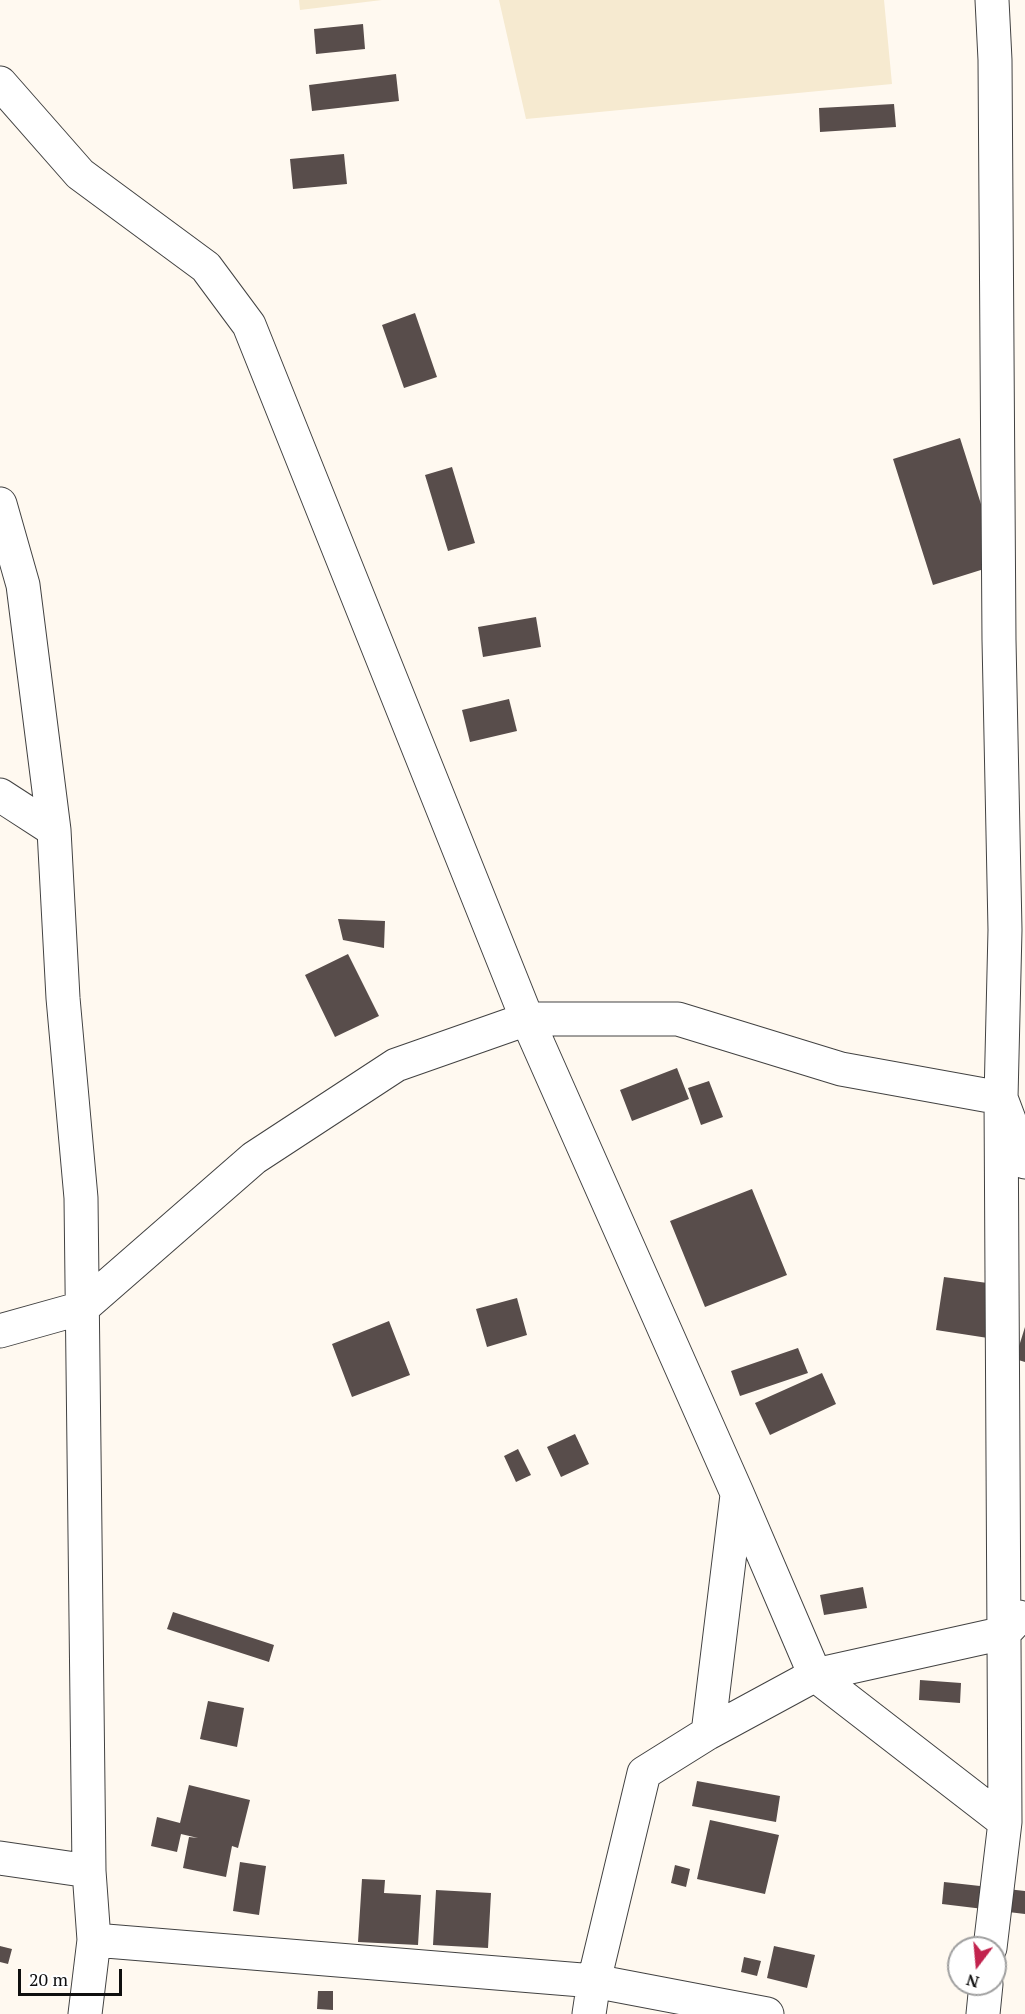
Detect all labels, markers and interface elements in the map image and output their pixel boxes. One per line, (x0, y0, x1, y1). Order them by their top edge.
north arrow (947, 1936, 1007, 1996)
scale bar (21, 1957, 124, 1995)
text: 20 m (29, 1967, 68, 1991)
text: N (964, 1969, 981, 1994)

